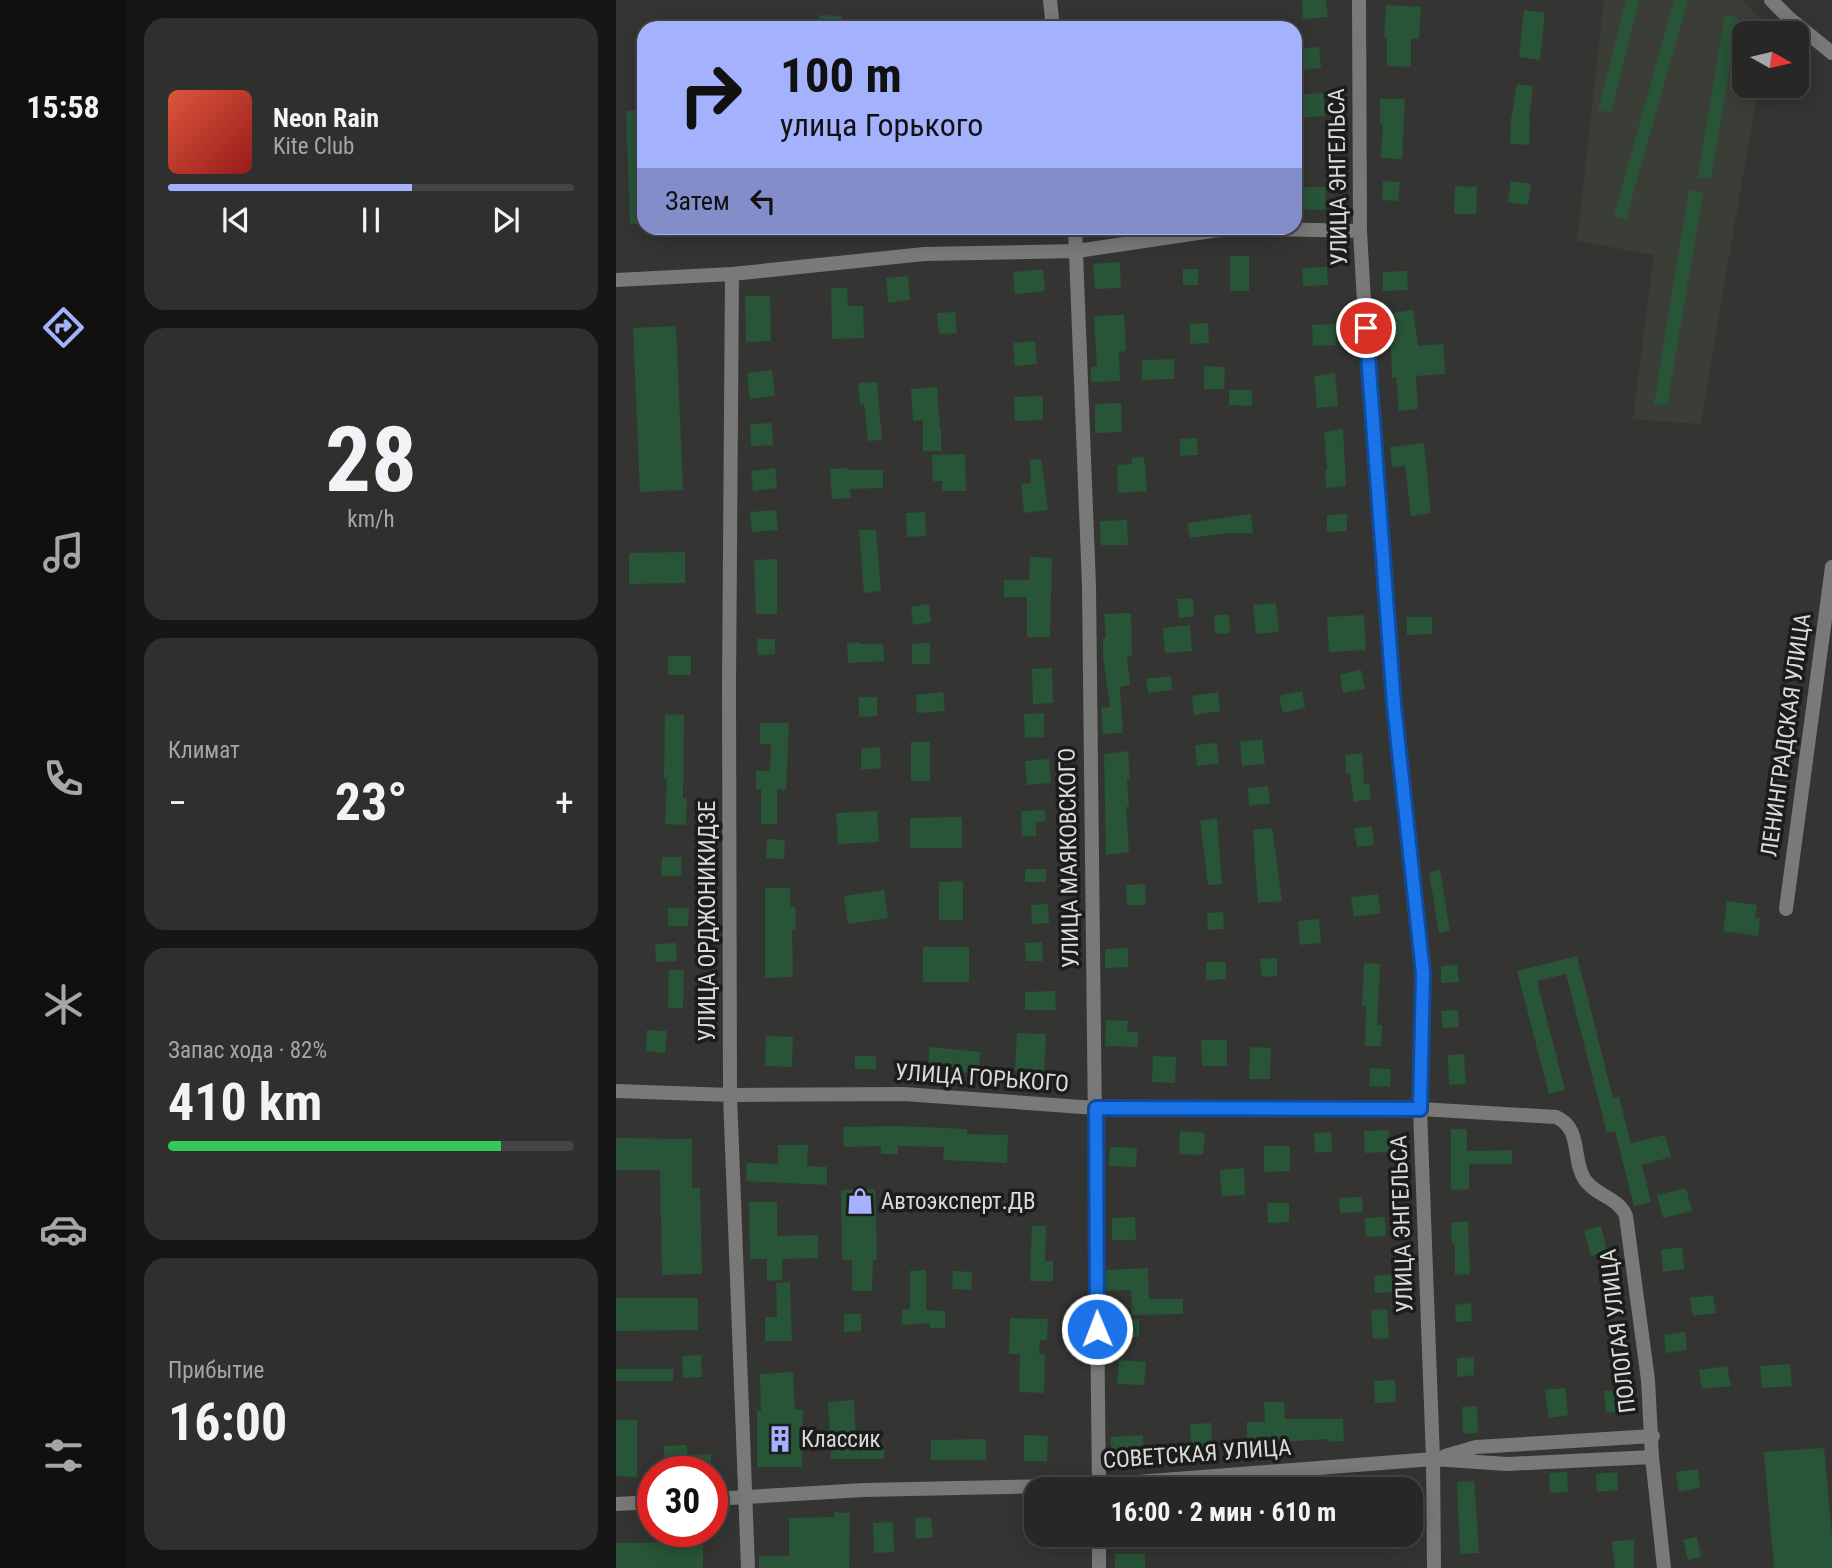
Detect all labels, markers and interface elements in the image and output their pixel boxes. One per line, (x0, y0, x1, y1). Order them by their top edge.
north arrow (1732, 21, 1810, 98)
map controls (1732, 21, 1809, 98)
text: 100 m (780, 47, 902, 104)
icon: right (665, 49, 756, 140)
text: 15:58 (26, 88, 100, 126)
street label: УЛИЦА ЭНГЕЛЬСА (1323, 88, 1353, 266)
text: Neon Rain (273, 103, 379, 133)
text: улица Горького (780, 106, 983, 144)
text: Kite Club (273, 133, 354, 160)
icon: left (744, 182, 782, 220)
text: Затем (665, 186, 730, 216)
icon: previous (217, 201, 255, 239)
icon: pause (352, 201, 390, 239)
icon: next (487, 201, 525, 239)
pin (1336, 298, 1396, 358)
icon: directions (39, 303, 88, 352)
icon: arrive (1347, 309, 1385, 347)
text: 28 (325, 407, 417, 513)
text: km/h (347, 506, 395, 533)
icon: music (39, 528, 88, 577)
street label: ЛЕНИНГРАДСКАЯ УЛИЦА (1756, 612, 1816, 858)
text: Климат (168, 737, 240, 764)
street label: УЛИЦА МАЯКОВСКОГО (1054, 748, 1084, 968)
icon: phone (39, 754, 88, 803)
text: 23° (335, 772, 407, 833)
text: − (168, 781, 187, 825)
text: + (555, 781, 574, 825)
street label: УЛИЦА ОРДЖОНИКИДЗЕ (694, 801, 721, 1041)
icon: climate (39, 980, 88, 1029)
text: Запас хода · 82% (168, 1037, 327, 1064)
street label: УЛИЦА ГОРЬКОГО (894, 1058, 1070, 1098)
text: 410 km (168, 1072, 322, 1133)
street label: УЛИЦА ЭНГЕЛЬСА (1385, 1135, 1419, 1313)
shop icon: Автоэксперт.ДВ (845, 1186, 875, 1216)
place label: Автоэксперт.ДВ (881, 1188, 1035, 1215)
icon: car (39, 1205, 88, 1254)
street label: ПОЛОГАЯ УЛИЦА (1595, 1248, 1641, 1414)
position arrow (1060, 1292, 1134, 1366)
text: Прибытие (168, 1357, 264, 1384)
text: 16:00 (168, 1392, 287, 1453)
building icon: Классик (765, 1424, 795, 1454)
place label: Классик (801, 1426, 881, 1453)
icon: filters (39, 1431, 88, 1480)
street label: СОВЕТСКАЯ УЛИЦА (1102, 1434, 1292, 1474)
speed limit sign: 30 (637, 1456, 728, 1547)
text: 16:00 · 2 мин · 610 m (1111, 1497, 1336, 1527)

